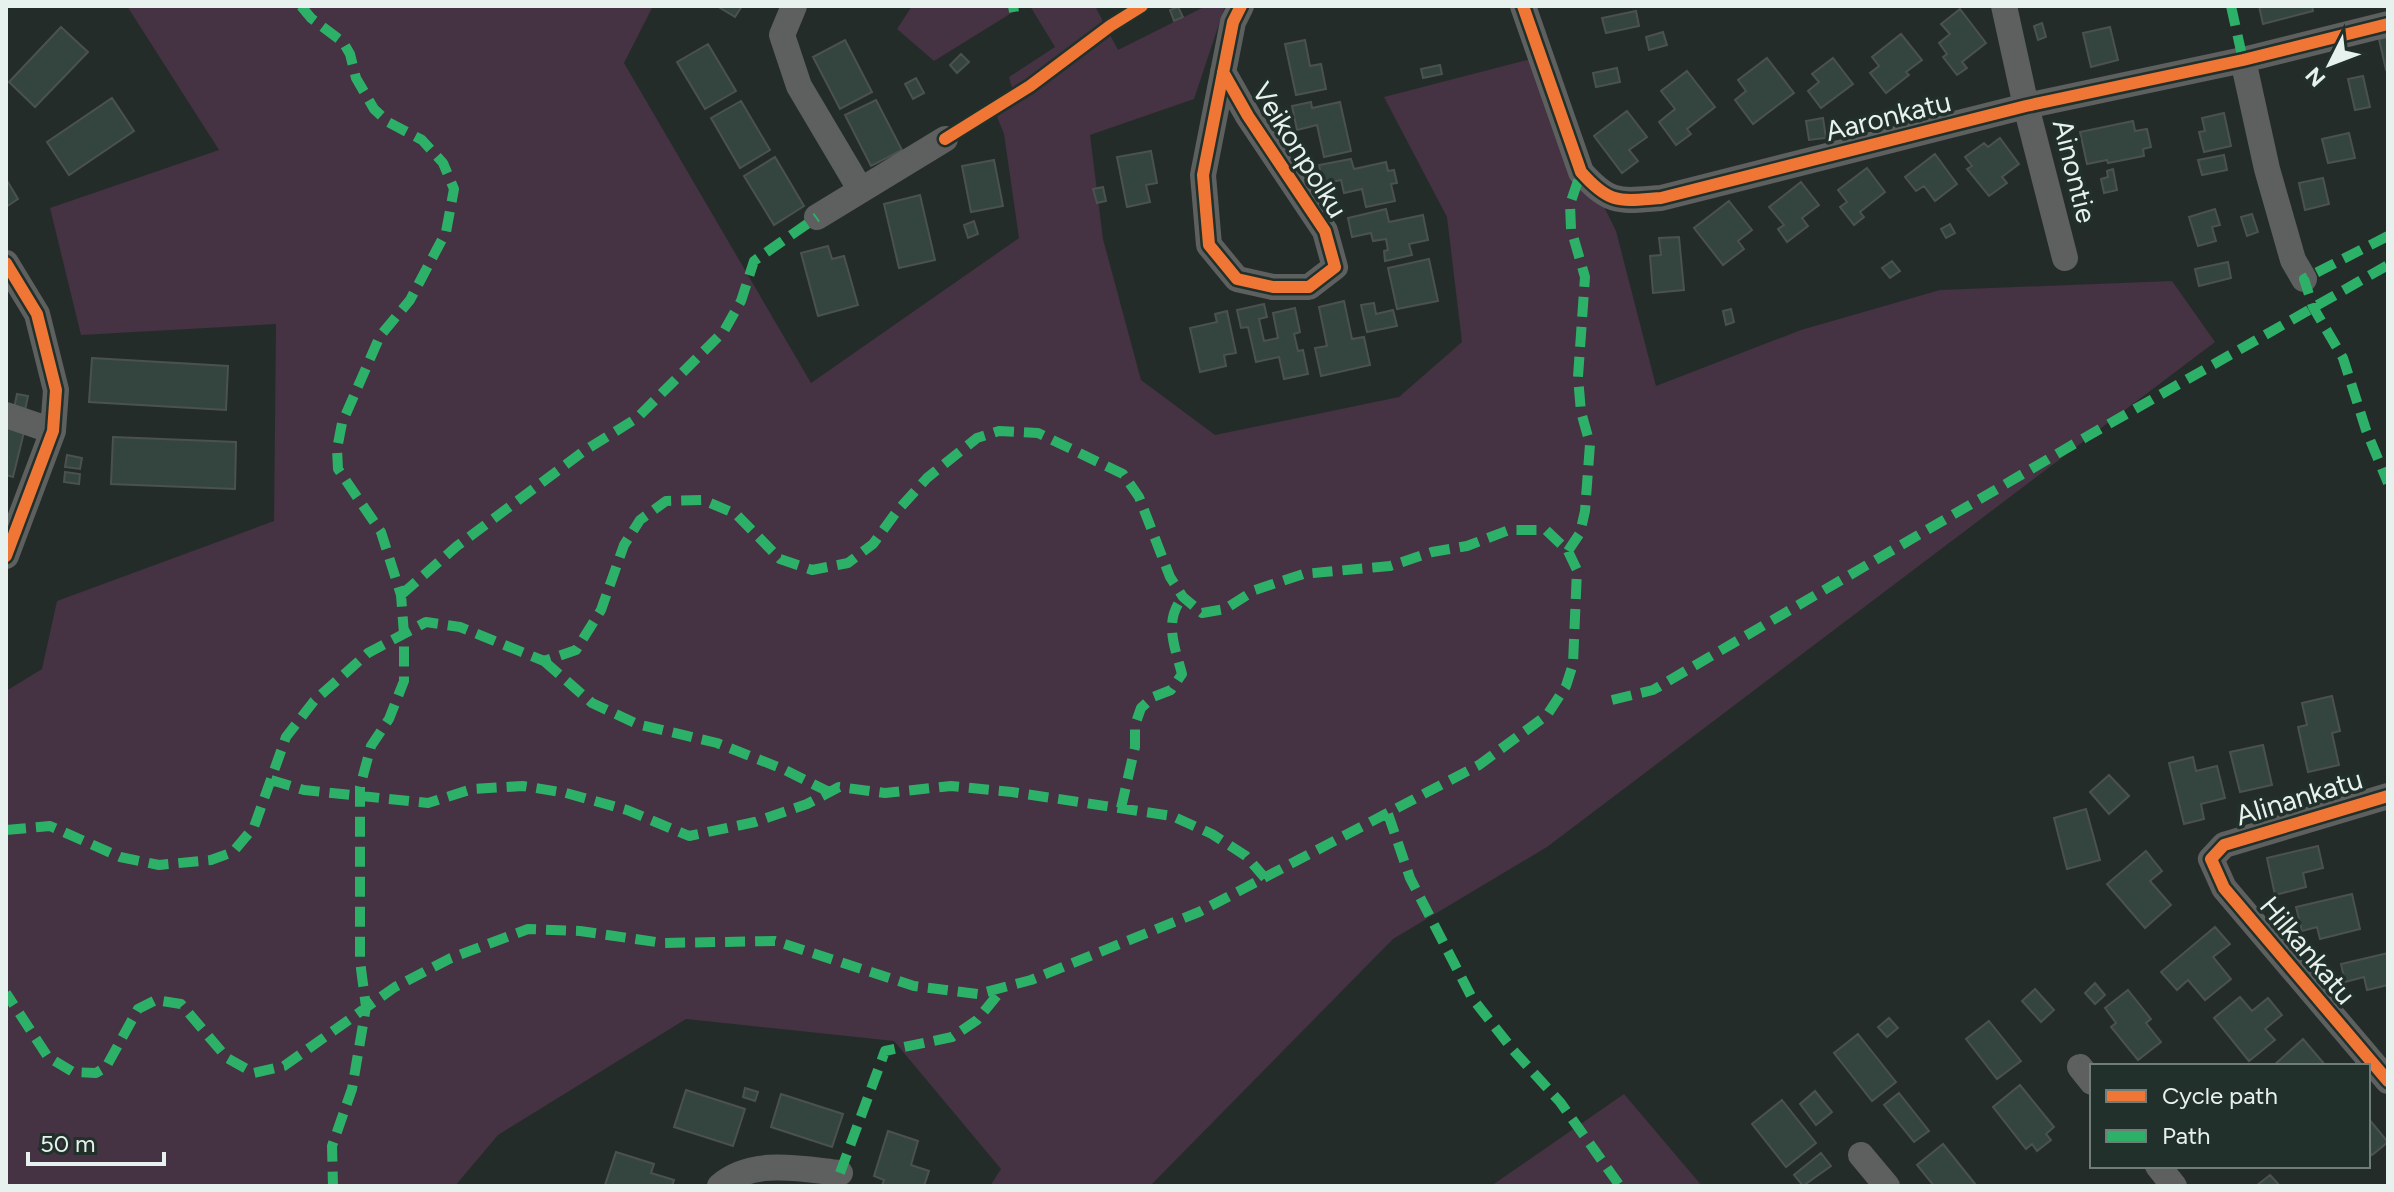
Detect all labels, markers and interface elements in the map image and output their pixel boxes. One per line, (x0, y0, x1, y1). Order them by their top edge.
north arrow (2290, 24, 2370, 104)
text: N (2300, 62, 2331, 92)
street label: Veikonpolku (1245, 76, 1355, 224)
street label: Aaronkatu (1822, 84, 1954, 148)
street label: Ainontie (2046, 116, 2104, 226)
street label: Alinankatu (2231, 762, 2367, 832)
street label: Hilkankatu (2253, 889, 2363, 1011)
legend (2090, 1064, 2370, 1168)
text: Cycle path (2162, 1081, 2278, 1110)
scale bar (28, 1116, 164, 1166)
text: Path (2162, 1121, 2210, 1150)
text: 50 m (40, 1129, 96, 1158)

